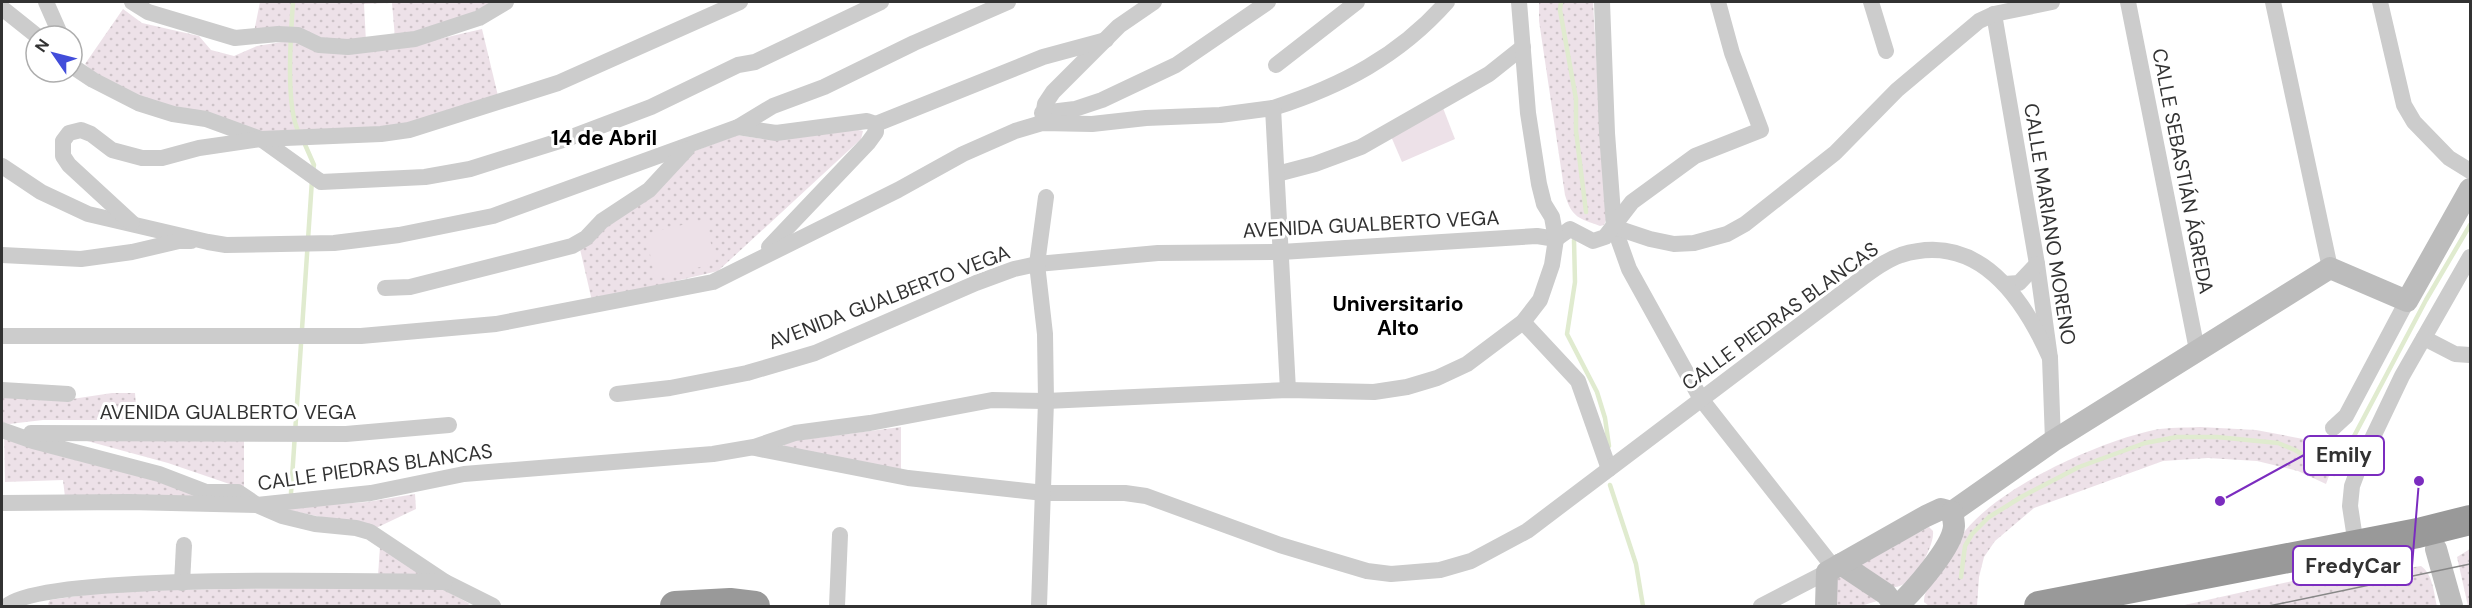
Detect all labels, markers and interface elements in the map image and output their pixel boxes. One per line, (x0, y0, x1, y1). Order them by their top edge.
north arrow (24, 24, 84, 84)
text: N (30, 35, 54, 56)
street label: CALLE SEBASTIÁN ÁGREDA (2146, 46, 2220, 296)
street label: CALLE MARIANO MORENO (2018, 101, 2082, 347)
district label: 14 de Abril (551, 124, 657, 152)
street label: AVENIDA GUALBERTO VEGA (1242, 204, 1500, 244)
street label: CALLE PIEDRAS BLANCAS (1676, 236, 1884, 396)
street label: AVENIDA GUALBERTO VEGA (764, 239, 1014, 355)
district label: Universitario Alto (1332, 290, 1464, 342)
street label: AVENIDA GUALBERTO VEGA (99, 399, 357, 425)
callout: Emily (2304, 436, 2384, 475)
street label: CALLE PIEDRAS BLANCAS (256, 438, 494, 496)
text: Emily (2316, 441, 2372, 469)
callout: FredyCar (2293, 546, 2412, 585)
text: FredyCar (2305, 552, 2401, 580)

